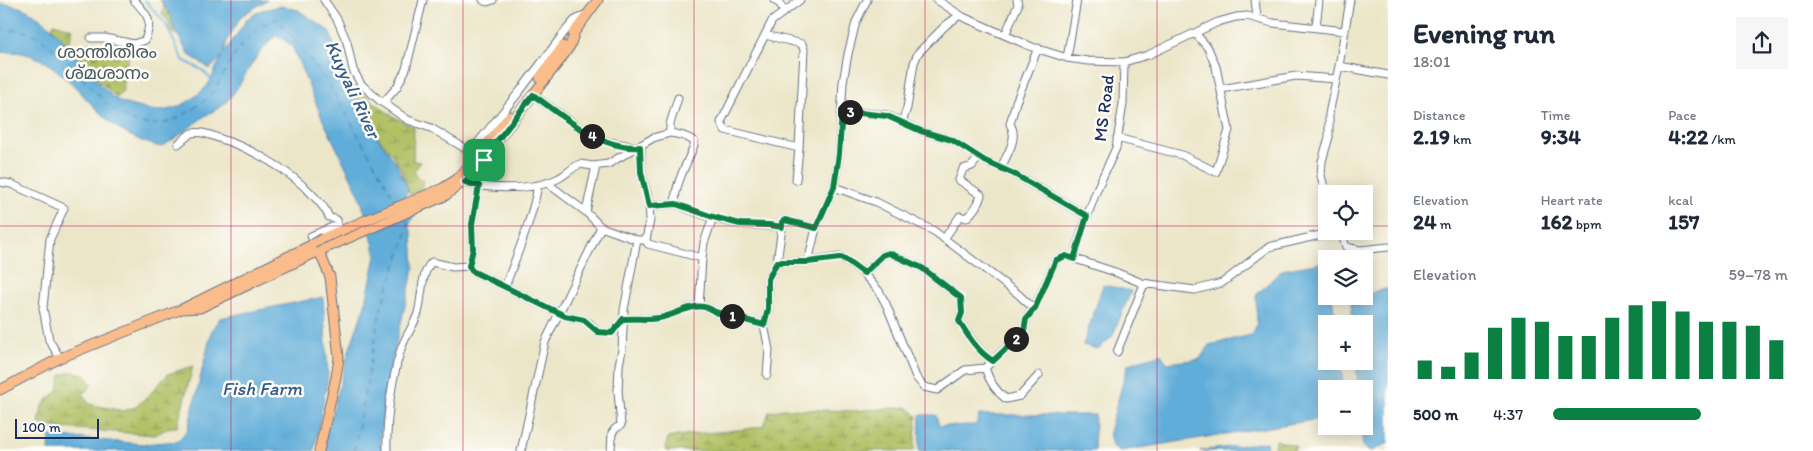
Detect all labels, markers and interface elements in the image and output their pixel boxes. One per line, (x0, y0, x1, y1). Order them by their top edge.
text: Evening run (1413, 16, 1555, 50)
button: share (1736, 17, 1788, 69)
water label: Kuyyali River (320, 36, 386, 143)
park label: ശാന്തിതീരം ശ്മശാനം (57, 41, 157, 84)
text: 18:01 (1413, 52, 1450, 71)
street label: MS Road (1089, 73, 1119, 143)
pin: 3 (838, 100, 862, 124)
text: 3 (847, 104, 854, 121)
text: Distance (1413, 107, 1465, 124)
text: Time (1541, 107, 1571, 124)
text: Pace (1668, 107, 1696, 124)
pin: 4 (580, 124, 604, 148)
text: 2.19 (1413, 124, 1450, 149)
text: 9:34 (1541, 124, 1581, 149)
text: 4:22 (1668, 124, 1708, 149)
text: 4 (588, 128, 597, 145)
text: km (1450, 131, 1472, 148)
text: /km (1708, 131, 1736, 148)
pin (463, 139, 505, 181)
icon: arrive (470, 146, 498, 174)
map controls (1318, 185, 1373, 435)
button: locate (1318, 185, 1373, 240)
text: Elevation (1413, 192, 1469, 209)
text: Heart rate (1541, 192, 1603, 209)
text: kcal (1668, 192, 1693, 209)
text: 24 (1413, 209, 1437, 234)
text: 162 (1541, 209, 1573, 234)
text: 157 (1668, 209, 1700, 234)
text: m (1437, 216, 1452, 233)
text: bpm (1573, 216, 1602, 233)
button: layers (1318, 250, 1373, 305)
text: Elevation (1413, 265, 1477, 284)
text: 59–78 m (1729, 265, 1788, 284)
pin: 1 (720, 304, 744, 328)
text: 1 (729, 308, 736, 325)
button: + (1318, 315, 1373, 370)
pin: 2 (1004, 326, 1028, 352)
text: 2 (1013, 331, 1020, 348)
water label: Fish Farm (222, 377, 302, 400)
button: − (1318, 380, 1373, 435)
text: 500 m (1413, 405, 1458, 424)
text: 4:37 (1493, 405, 1523, 424)
scale bar (15, 416, 99, 439)
text: 100 m (22, 419, 61, 436)

